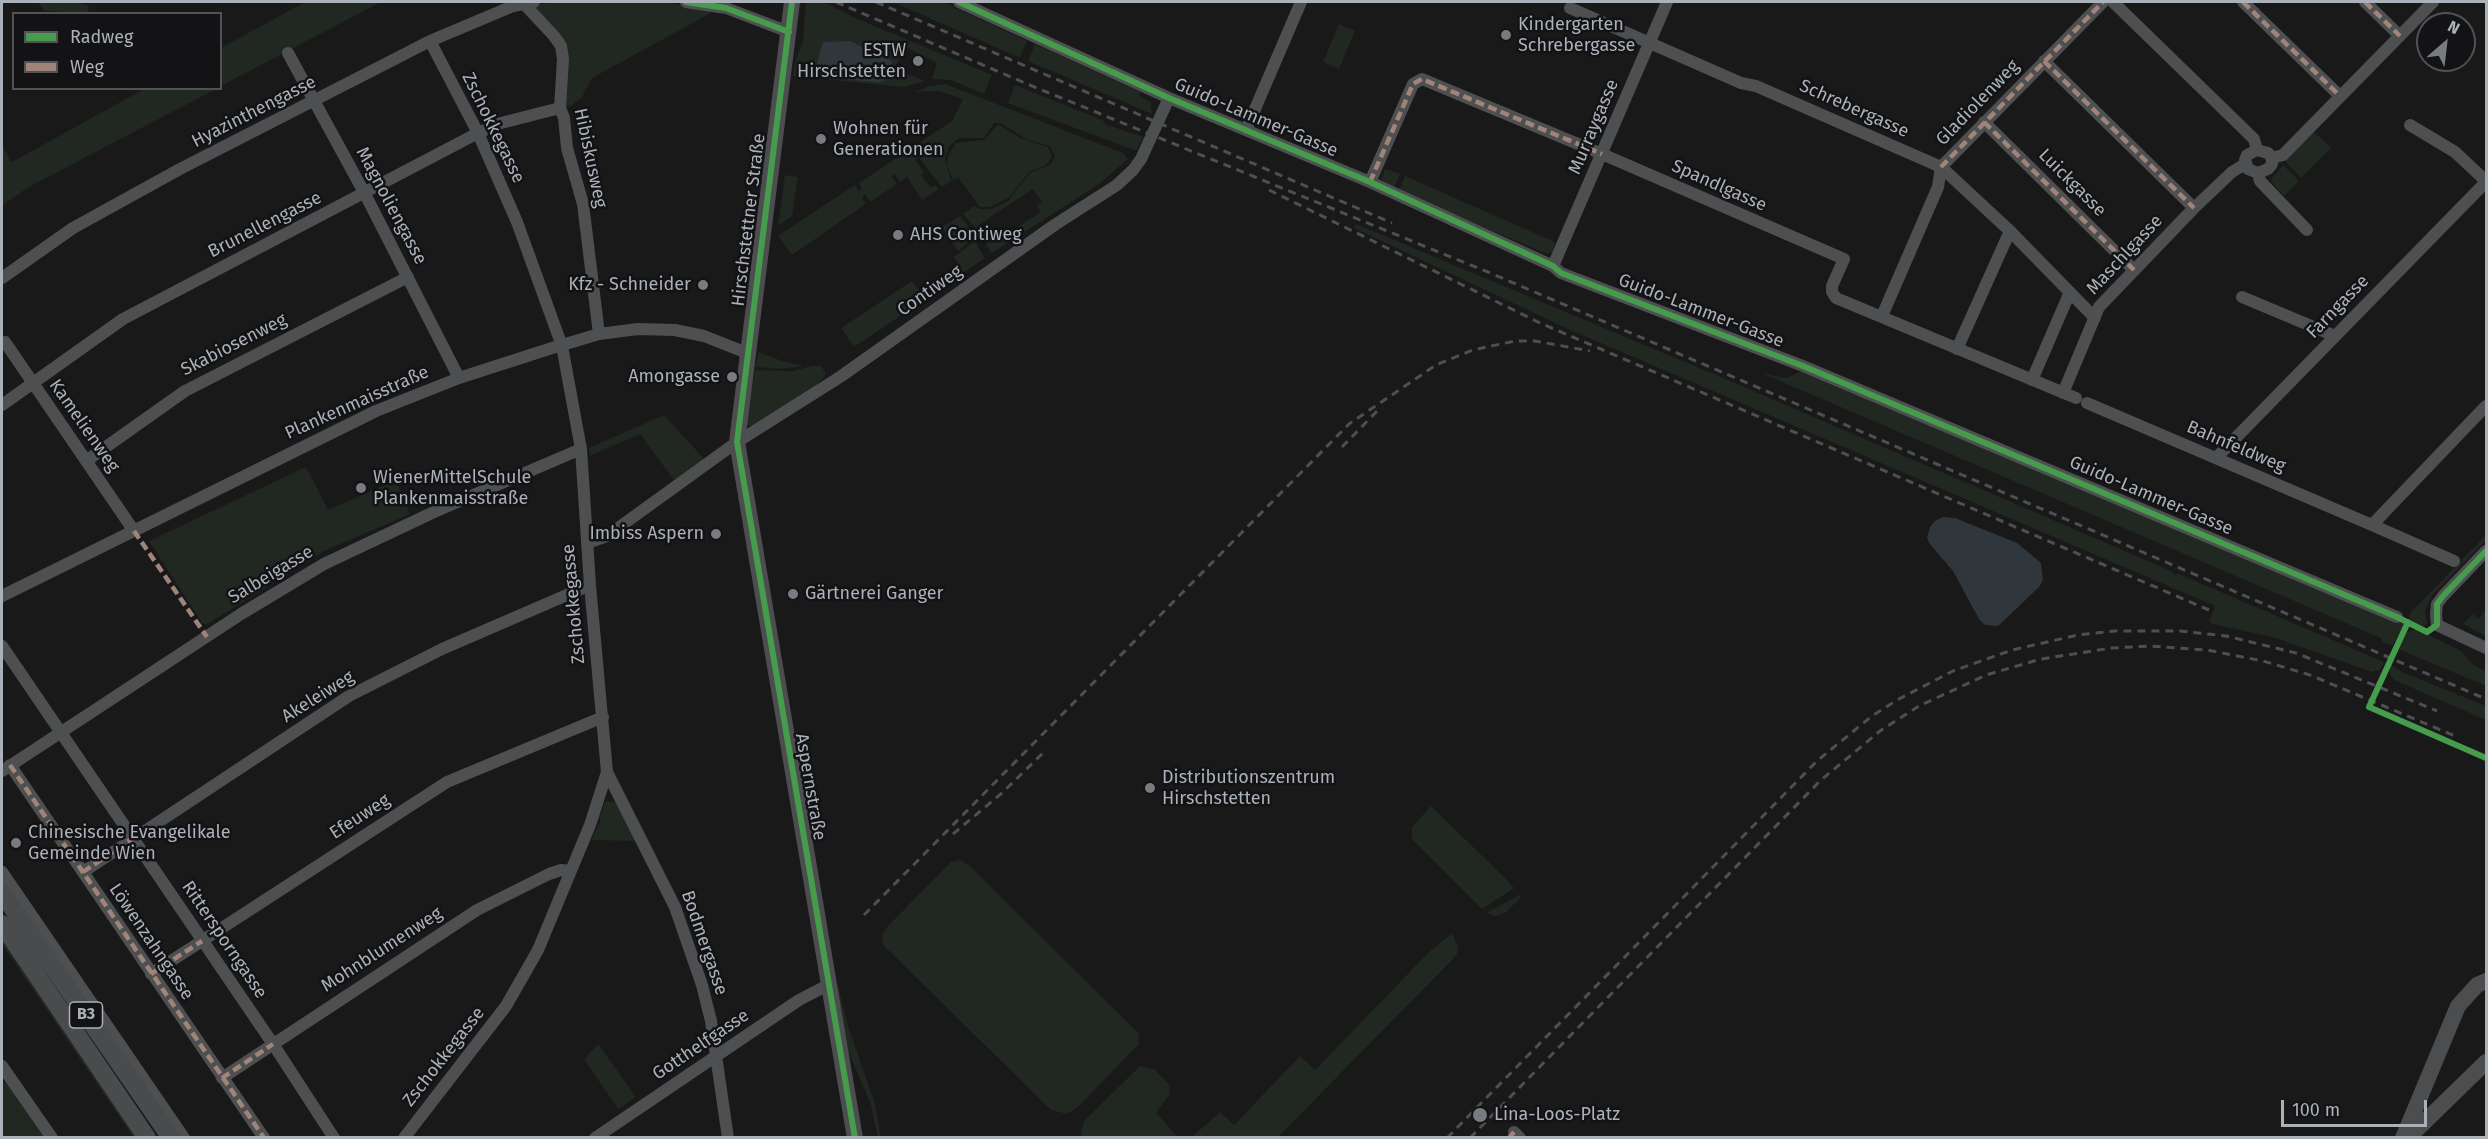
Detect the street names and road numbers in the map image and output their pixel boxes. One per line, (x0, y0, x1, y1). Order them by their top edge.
street label: Gladiolenweg (1932, 56, 2024, 150)
street label: Zschokkegasse (457, 69, 529, 187)
street label: Hyazinthengasse (188, 71, 320, 153)
street label: Guido-Lammer-Gasse (1171, 74, 1341, 162)
street label: Schrebergasse (1796, 75, 1912, 143)
street label: Murraygasse (1564, 76, 1624, 178)
street label: Hibiskusweg (569, 106, 611, 210)
street label: Hirschstettner Straße (728, 132, 770, 308)
street label: Magnoliengasse (351, 144, 431, 268)
street label: Luickgasse (2034, 145, 2110, 221)
street label: Spandlgasse (1668, 155, 1770, 217)
street label: Brunellengasse (205, 187, 325, 263)
street label: Maschlgasse (2082, 211, 2168, 299)
street label: Contiweg (893, 261, 967, 321)
street label: Guido-Lammer-Gasse (1615, 269, 1787, 353)
street label: Farngasse (2302, 271, 2374, 343)
street label: Skabiosenweg (178, 309, 290, 381)
street label: Plankenmaisstraße (282, 362, 432, 444)
street label: Kamelienweg (44, 375, 124, 477)
street label: Bahnfeldweg (2183, 416, 2289, 478)
street label: Guido-Lammer-Gasse (2066, 452, 2236, 540)
street label: Salbeigasse (225, 541, 317, 609)
street label: Zschokkegasse (558, 543, 590, 665)
street label: Akeleiweg (278, 666, 358, 728)
street label: Aspernstraße (790, 732, 830, 842)
street label: Efeuweg (326, 790, 394, 844)
street label: Rittersporngasse (177, 877, 271, 1003)
street label: Löwenzahngasse (104, 880, 198, 1004)
street label: Bodmergasse (676, 888, 732, 998)
street label: Mohnblumenweg (317, 903, 447, 997)
road number: B3 (70, 1002, 103, 1028)
street label: Zschokkegasse (398, 1003, 490, 1111)
street label: Gotthelfgasse (649, 1005, 753, 1085)

